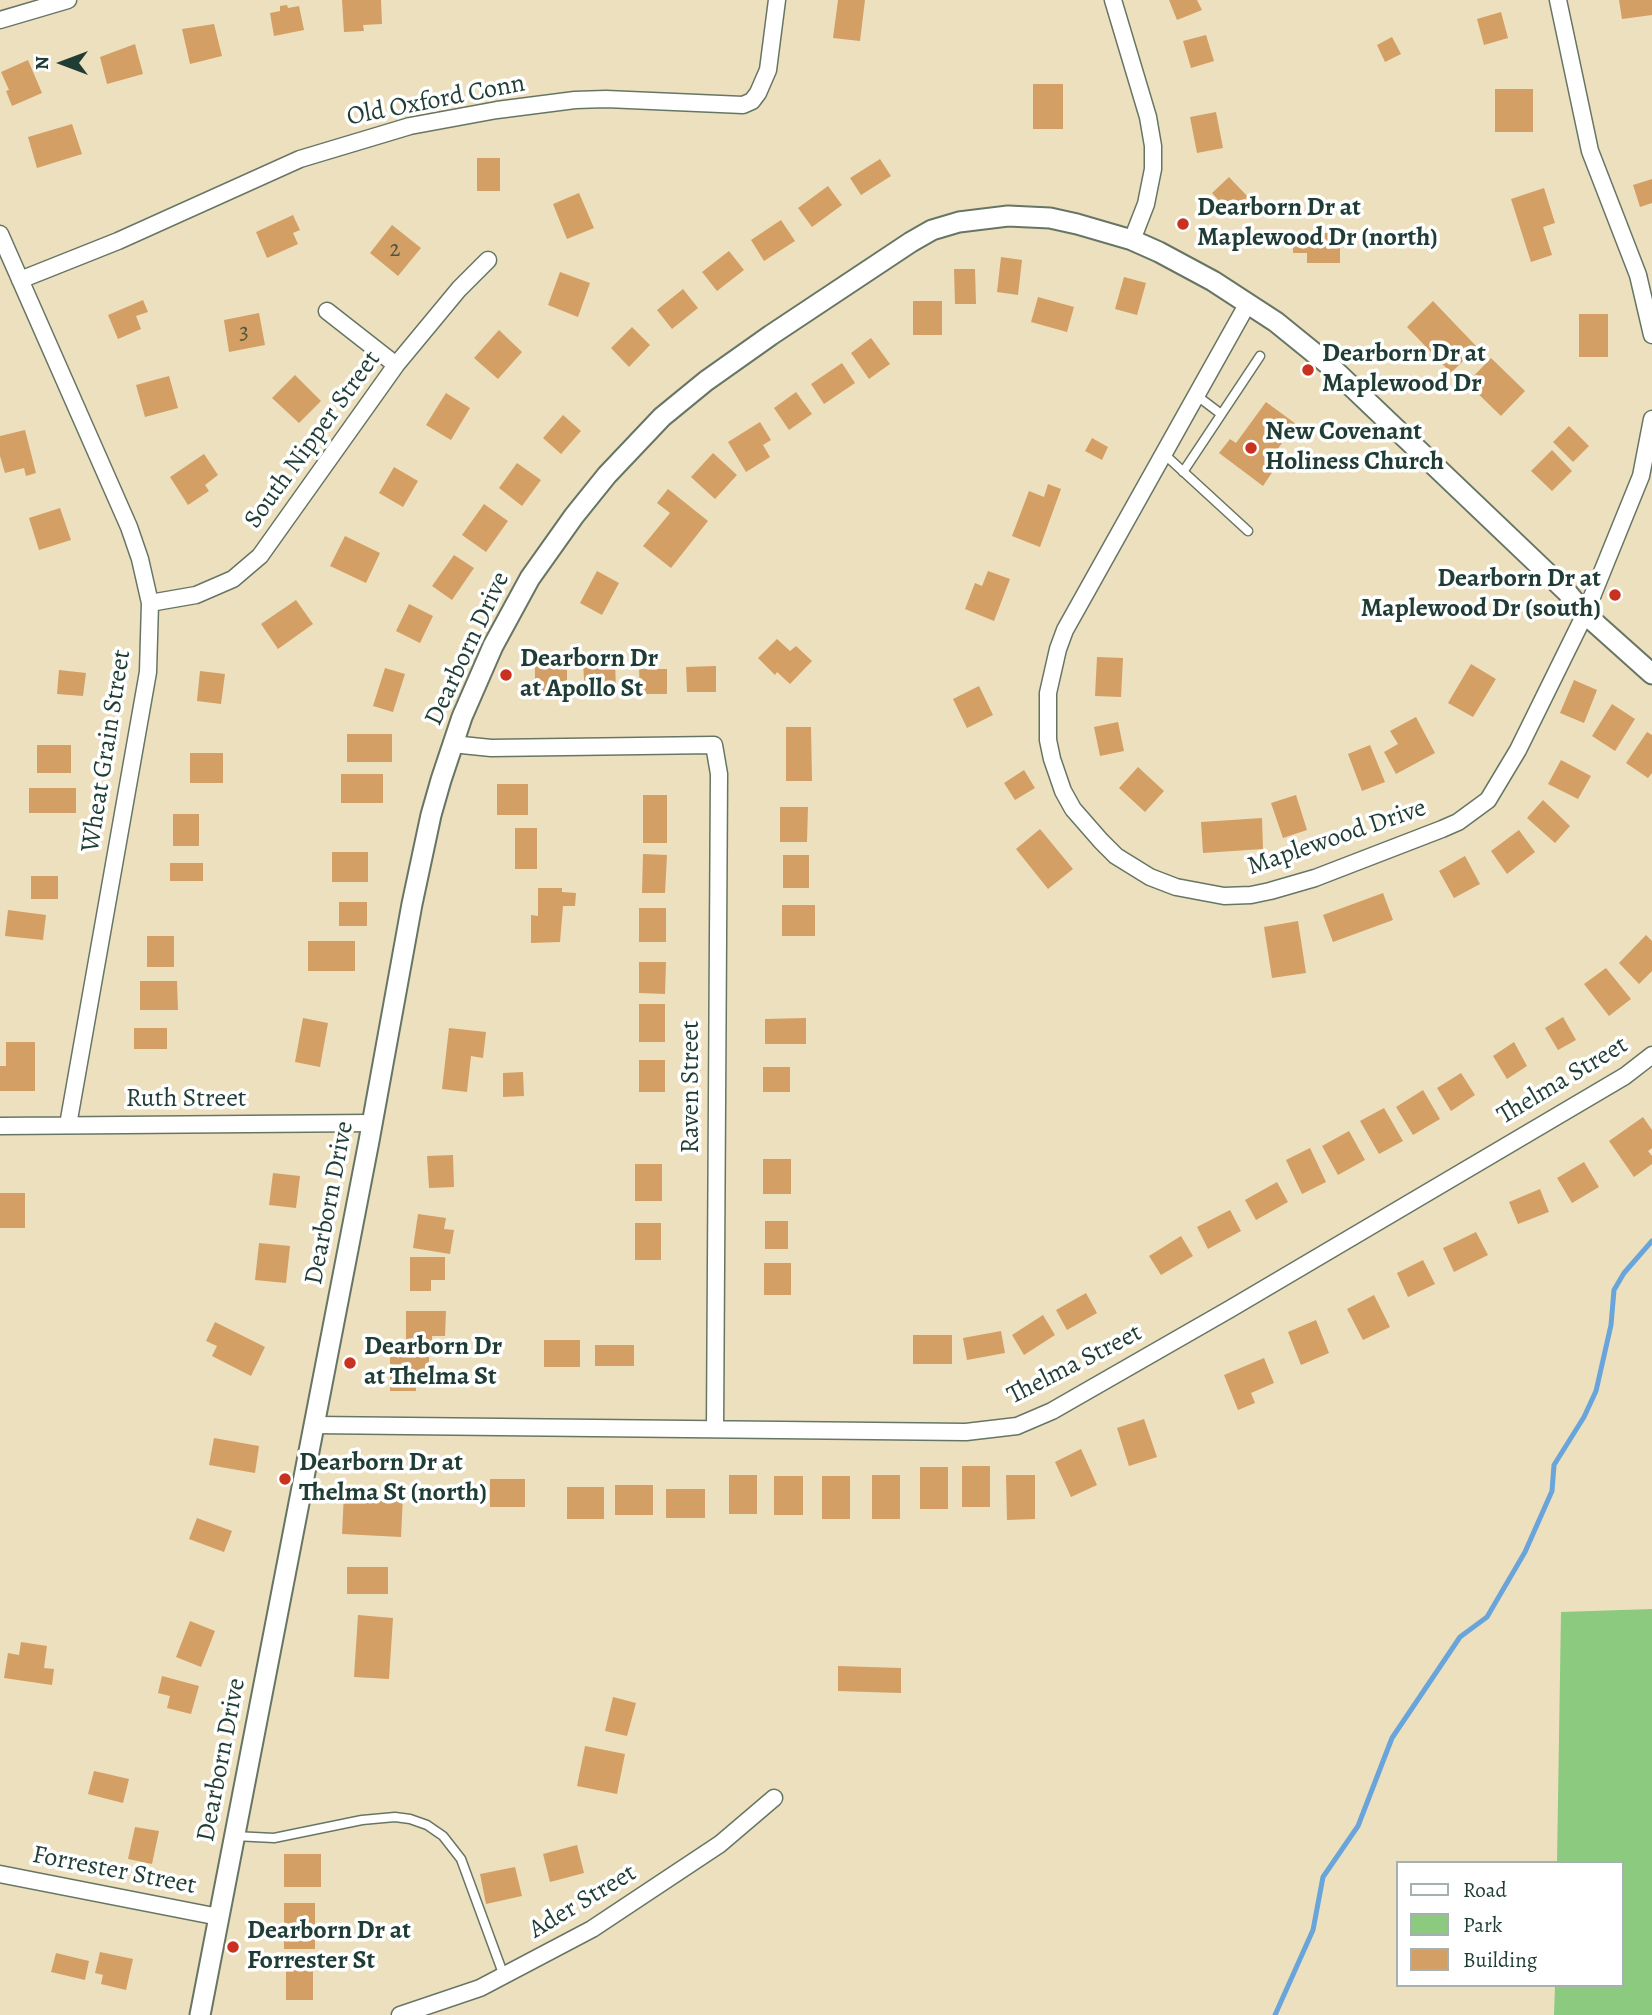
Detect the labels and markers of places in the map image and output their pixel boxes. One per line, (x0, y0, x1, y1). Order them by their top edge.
place label: Dearborn Dr at Maplewood Dr (north) (1197, 193, 1438, 255)
marker: Dearborn Dr at Maplewood Dr (north) (1175, 216, 1191, 232)
place label: Dearborn Dr at Maplewood Dr (1322, 339, 1486, 400)
marker: Dearborn Dr at Maplewood Dr (1300, 362, 1316, 378)
place label: New Covenant Holiness Church (1265, 417, 1444, 478)
marker: New Covenant Holiness Church (1243, 440, 1259, 456)
place label: Dearborn Dr at Maplewood Dr (south) (1361, 564, 1601, 626)
marker: Dearborn Dr at Maplewood Dr (south) (1607, 587, 1623, 603)
place label: Dearborn Dr at Apollo St (520, 644, 658, 706)
marker: Dearborn Dr at Apollo St (498, 667, 514, 683)
place label: Dearborn Dr at Thelma St (364, 1332, 502, 1394)
marker: Dearborn Dr at Thelma St (342, 1355, 358, 1371)
place label: Dearborn Dr at Thelma St (north) (299, 1448, 487, 1510)
marker: Dearborn Dr at Thelma St (north) (277, 1471, 293, 1487)
place label: Dearborn Dr at Forrester St (247, 1916, 411, 1978)
marker: Dearborn Dr at Forrester St (225, 1939, 241, 1955)

